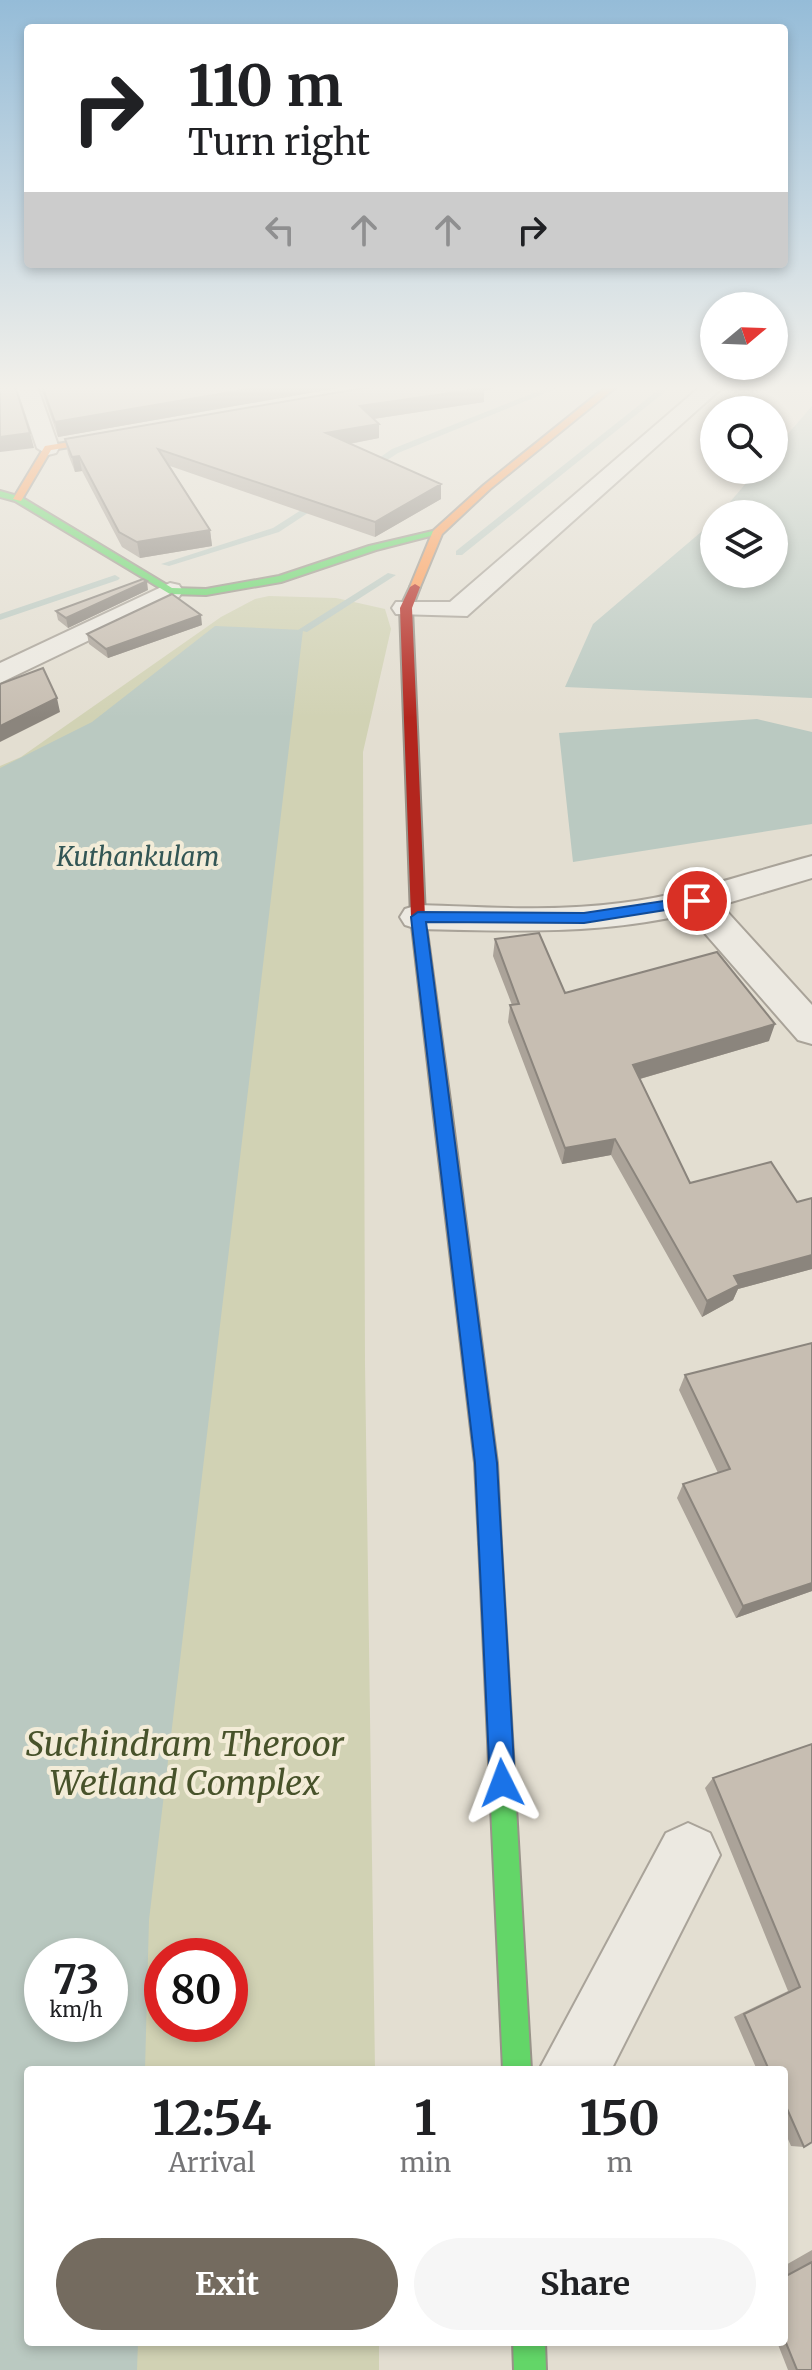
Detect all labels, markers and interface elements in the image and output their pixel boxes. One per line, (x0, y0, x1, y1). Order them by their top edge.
text: 110 m (188, 51, 343, 121)
icon: right (56, 56, 160, 160)
text: Turn right (188, 120, 370, 165)
icon: left (258, 208, 302, 252)
icon: ahead (342, 208, 386, 252)
icon: ahead (426, 208, 470, 252)
icon: right (510, 208, 554, 252)
north arrow (700, 292, 788, 380)
map controls (700, 292, 788, 588)
button: search (700, 396, 788, 484)
button: layers (700, 500, 788, 588)
water label: Kuthankulam (55, 840, 220, 873)
pin (663, 867, 731, 935)
icon: arrive (675, 879, 719, 923)
park label: Suchindram Theroor Wetland Complex (26, 1723, 345, 1804)
position arrow (460, 1741, 544, 1825)
speed limit sign: 80 (144, 1938, 248, 2042)
text: 73 (53, 1955, 99, 2005)
text: km/h (50, 1997, 102, 2022)
text: 12:54 (152, 2088, 271, 2148)
text: 1 (414, 2088, 437, 2148)
text: 150 (579, 2088, 660, 2148)
text: Arrival (168, 2146, 255, 2179)
text: min (400, 2146, 451, 2179)
text: m (607, 2146, 632, 2179)
button: Exit (56, 2238, 398, 2330)
button: Share (414, 2238, 756, 2330)

